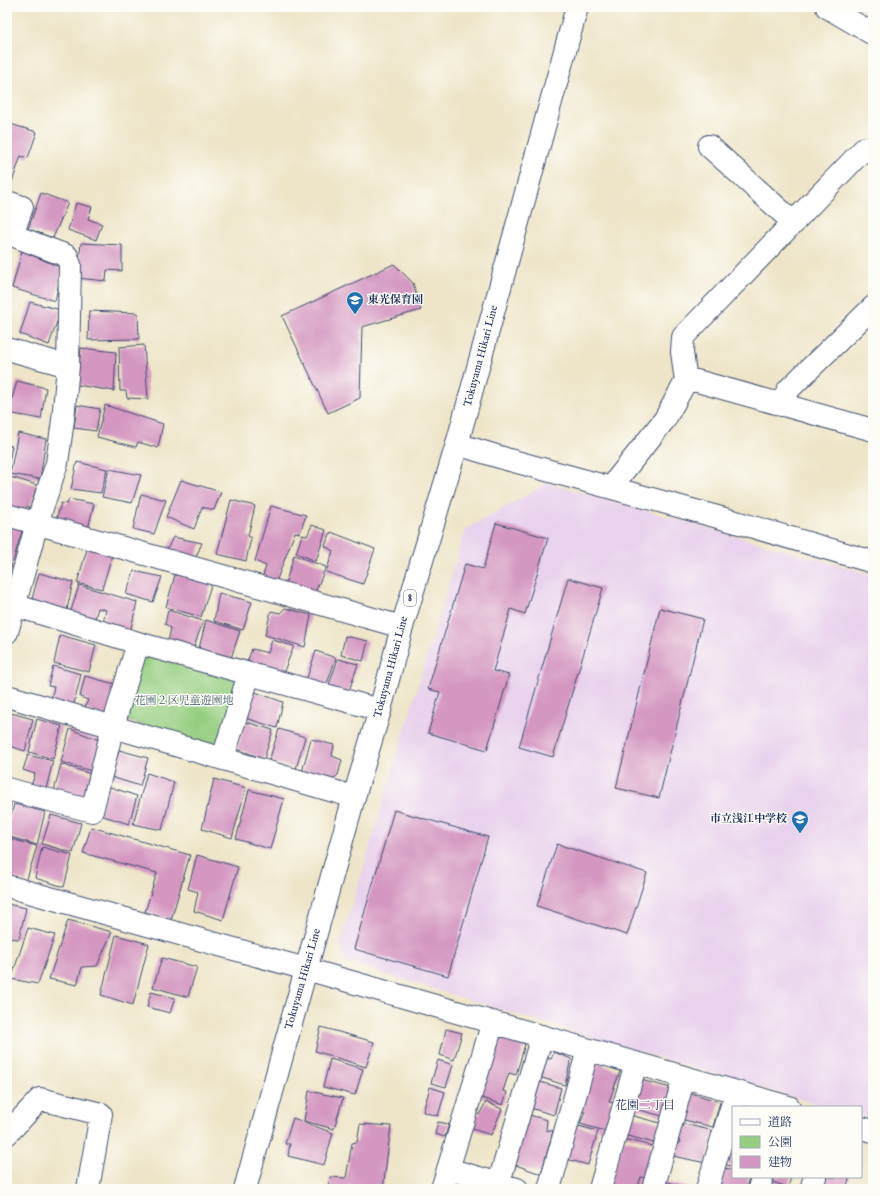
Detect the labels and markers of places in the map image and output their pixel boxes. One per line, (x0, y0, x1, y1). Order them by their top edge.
school or university icon: 東光保育園 (345, 290, 365, 315)
place label: 東光保育園 (368, 293, 423, 307)
school or university icon: 市立浅江中学校 (790, 809, 810, 834)
place label: 市立浅江中学校 (710, 812, 787, 826)

